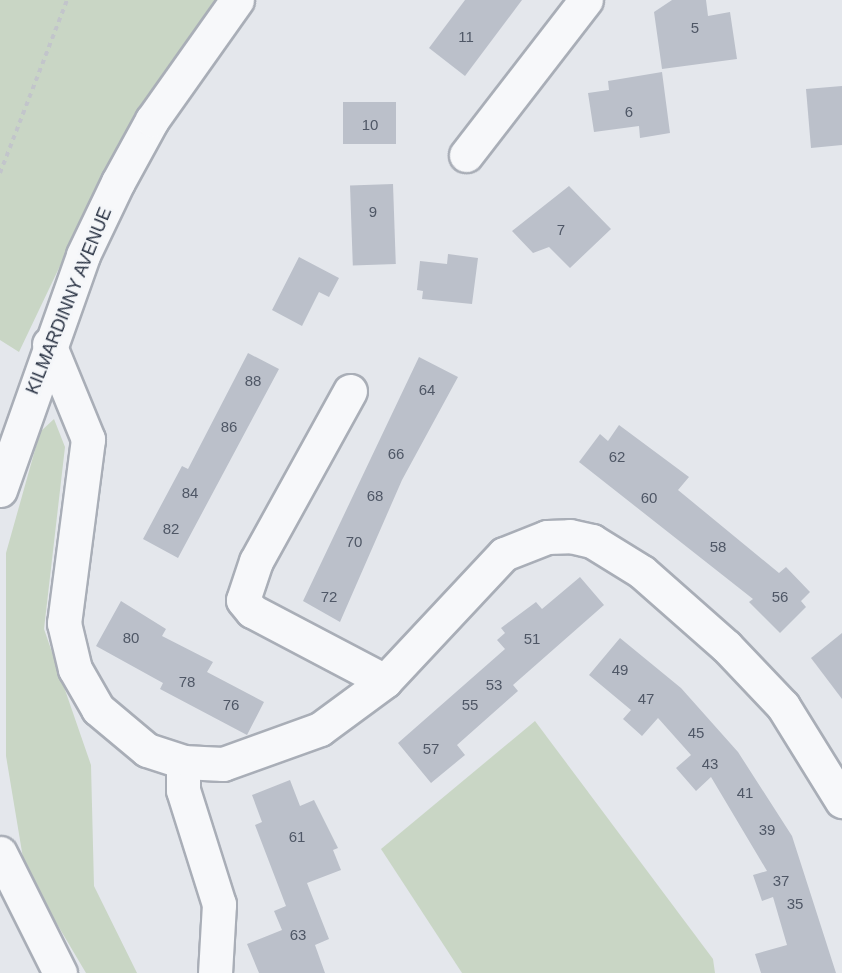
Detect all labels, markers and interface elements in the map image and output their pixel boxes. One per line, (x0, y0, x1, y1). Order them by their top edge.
house number: 5 (691, 19, 699, 37)
house number: 11 (458, 28, 474, 46)
house number: 6 (625, 103, 633, 121)
house number: 10 (362, 116, 378, 134)
house number: 9 (369, 203, 377, 221)
street label: KILMARDINNY AVENUE (21, 204, 117, 398)
house number: 7 (557, 221, 565, 239)
house number: 88 (245, 372, 261, 390)
house number: 64 (419, 381, 435, 399)
house number: 86 (221, 418, 237, 436)
house number: 66 (388, 445, 404, 463)
house number: 62 (609, 448, 625, 466)
house number: 84 (182, 484, 198, 502)
house number: 68 (367, 487, 383, 505)
house number: 60 (641, 489, 657, 507)
house number: 82 (163, 520, 179, 538)
house number: 70 (346, 533, 362, 551)
house number: 58 (710, 538, 726, 556)
house number: 72 (321, 588, 337, 606)
house number: 56 (772, 588, 788, 606)
house number: 80 (123, 629, 139, 647)
house number: 51 (524, 630, 540, 648)
house number: 49 (612, 661, 628, 679)
house number: 78 (179, 673, 195, 691)
house number: 53 (486, 676, 502, 694)
house number: 47 (638, 690, 654, 708)
house number: 76 (223, 696, 239, 714)
house number: 55 (462, 696, 478, 714)
house number: 45 (688, 724, 704, 742)
house number: 57 (423, 740, 439, 758)
house number: 43 (702, 755, 718, 773)
house number: 41 (737, 784, 753, 802)
house number: 39 (759, 821, 775, 839)
house number: 61 (289, 828, 305, 846)
house number: 37 (773, 872, 789, 890)
house number: 35 (787, 895, 803, 913)
house number: 63 (290, 926, 306, 944)

